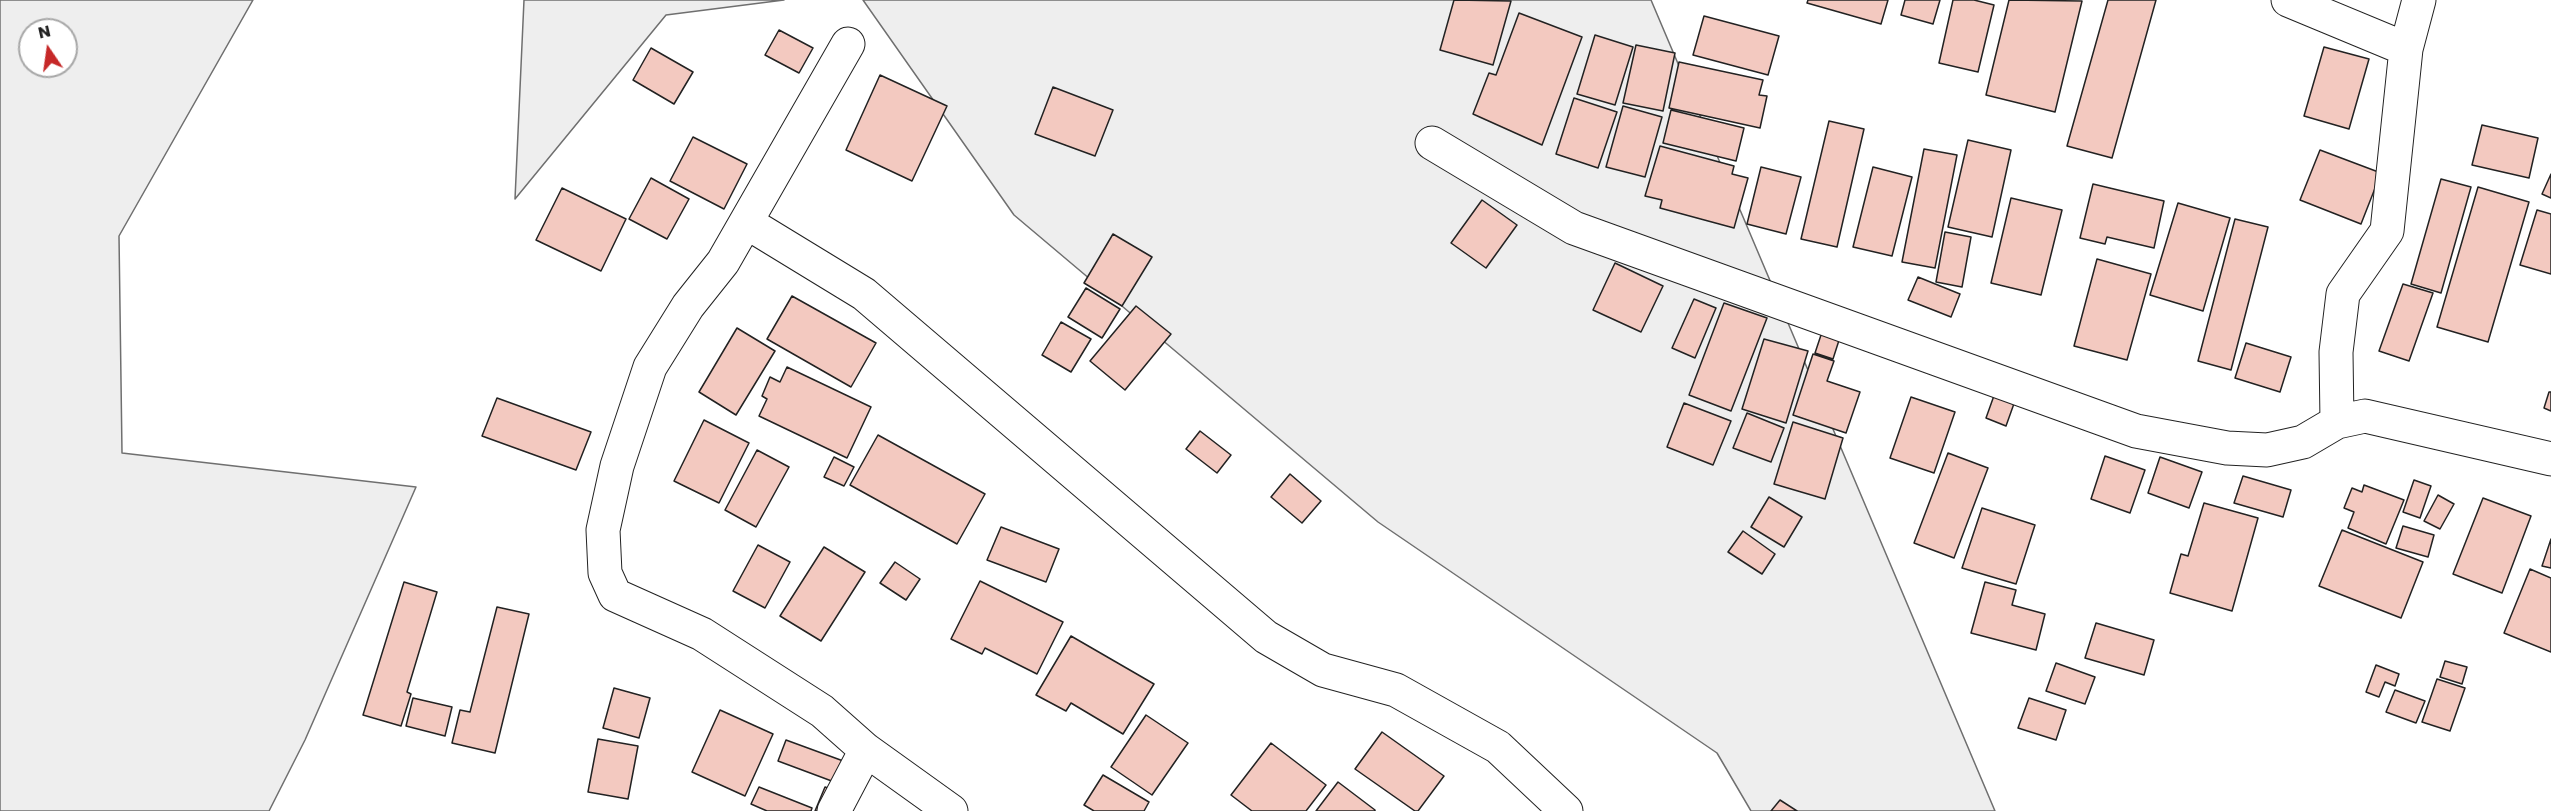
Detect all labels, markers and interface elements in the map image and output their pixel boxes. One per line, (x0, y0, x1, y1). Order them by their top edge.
north arrow (18, 18, 78, 78)
text: N (36, 19, 53, 44)

